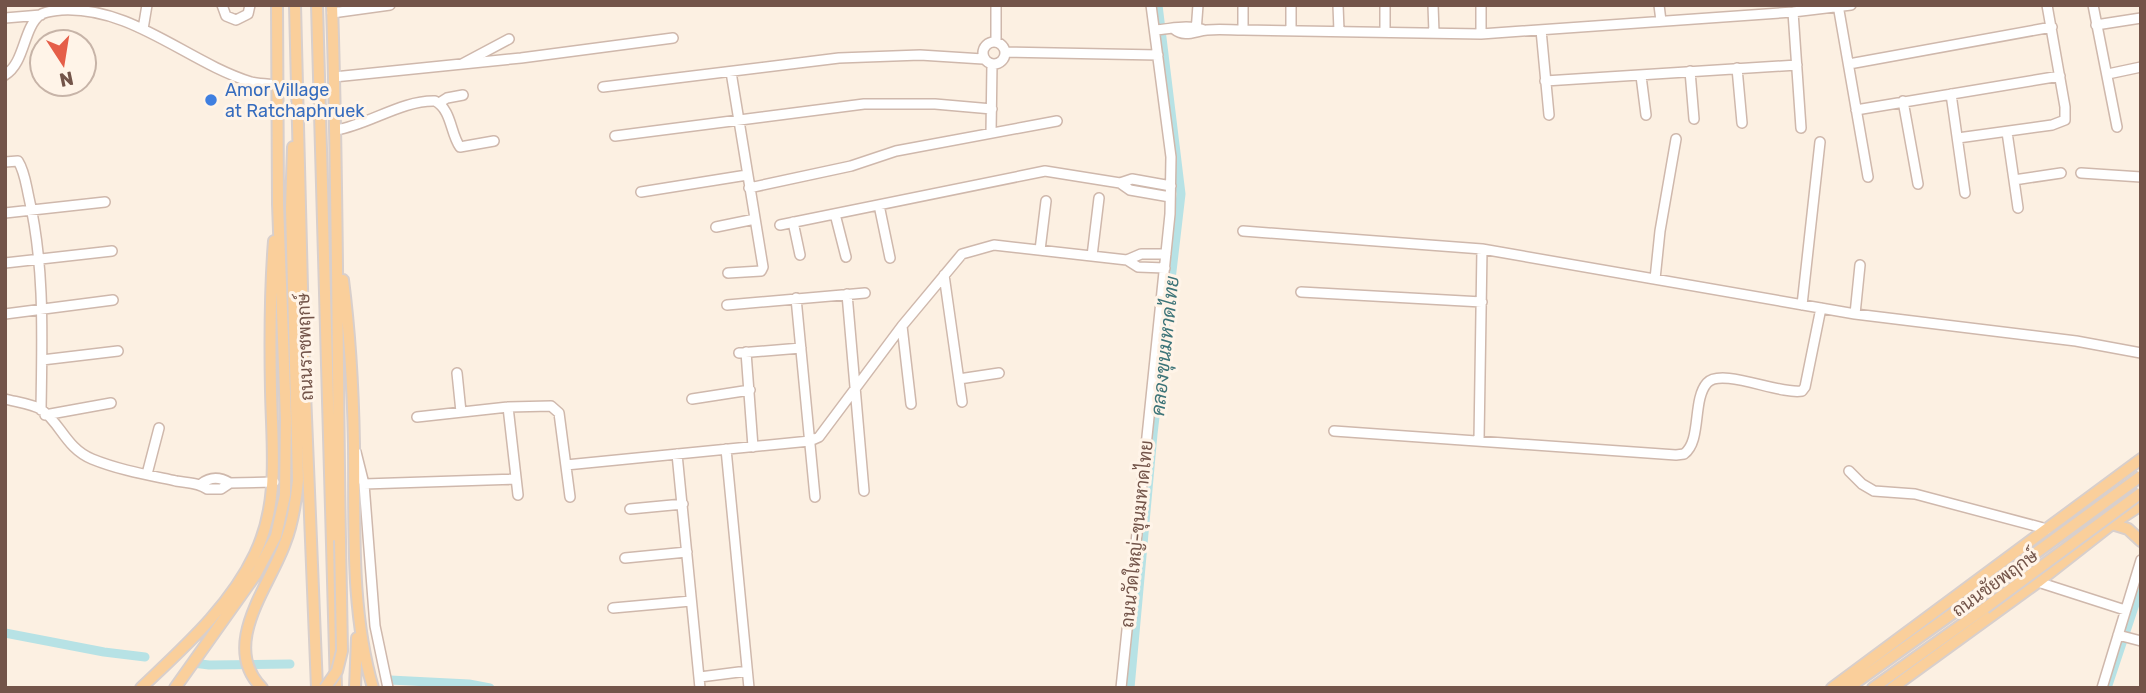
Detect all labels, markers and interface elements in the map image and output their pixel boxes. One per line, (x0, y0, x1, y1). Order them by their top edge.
north arrow (28, 28, 98, 98)
text: N (57, 66, 76, 92)
place label: Amor Village at Ratchaphruek (225, 79, 365, 122)
marker: Amor Village at Ratchaphruek (203, 92, 219, 108)
water label: คลองขุนมหาดไทย (1145, 275, 1185, 417)
street label: ถนนราชพฤกษ์ (290, 292, 318, 401)
street label: ถนนวัดใหญ่-ขุนมหาดไทย (1114, 439, 1159, 629)
street label: ถนนชัยพฤกษ์ (1947, 542, 2043, 621)

